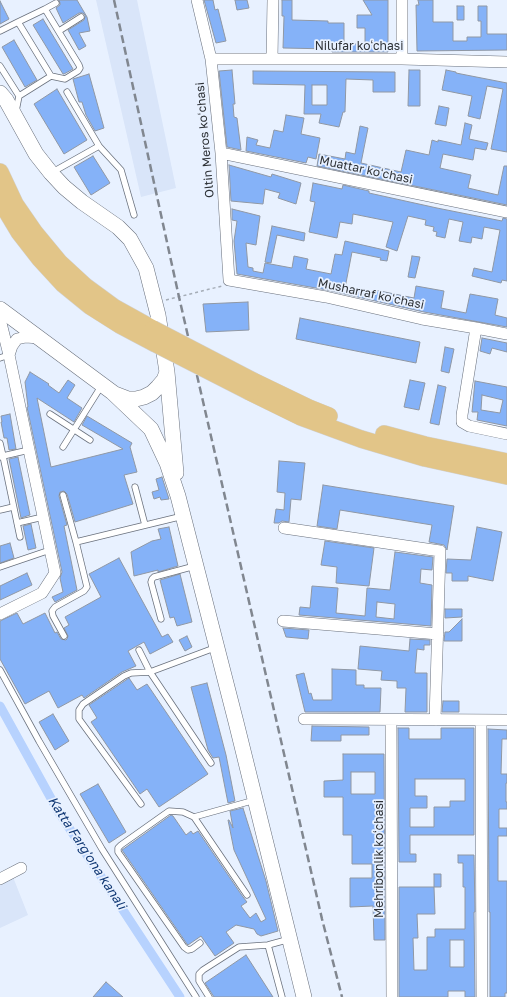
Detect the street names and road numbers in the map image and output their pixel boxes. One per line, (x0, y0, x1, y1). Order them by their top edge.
street label: Nilufar koʻchasi (315, 39, 403, 53)
street label: Oltin Meros koʻchasi (193, 82, 217, 198)
street label: Muattar koʻchasi (318, 153, 414, 187)
street label: Musharraf koʻchasi (317, 276, 425, 312)
street label: Mehribonlik koʻchasi (372, 800, 386, 918)

